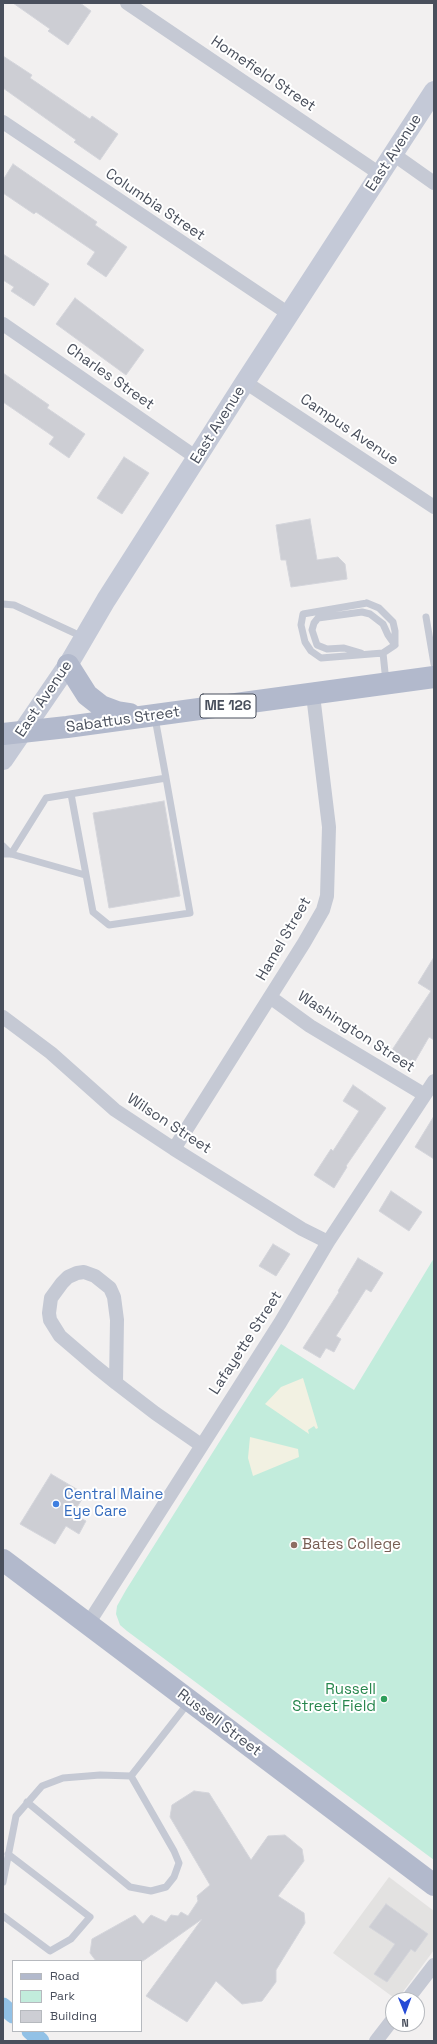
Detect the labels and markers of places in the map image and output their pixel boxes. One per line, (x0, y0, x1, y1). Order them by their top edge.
place label: Central Maine Eye Care (64, 1486, 163, 1521)
marker: Central Maine Eye Care (51, 1499, 61, 1509)
place label: Bates College (302, 1536, 401, 1554)
marker: Bates College (289, 1540, 299, 1550)
place label: Russell Street Field (292, 1681, 376, 1716)
marker: Russell Street Field (379, 1694, 389, 1704)

